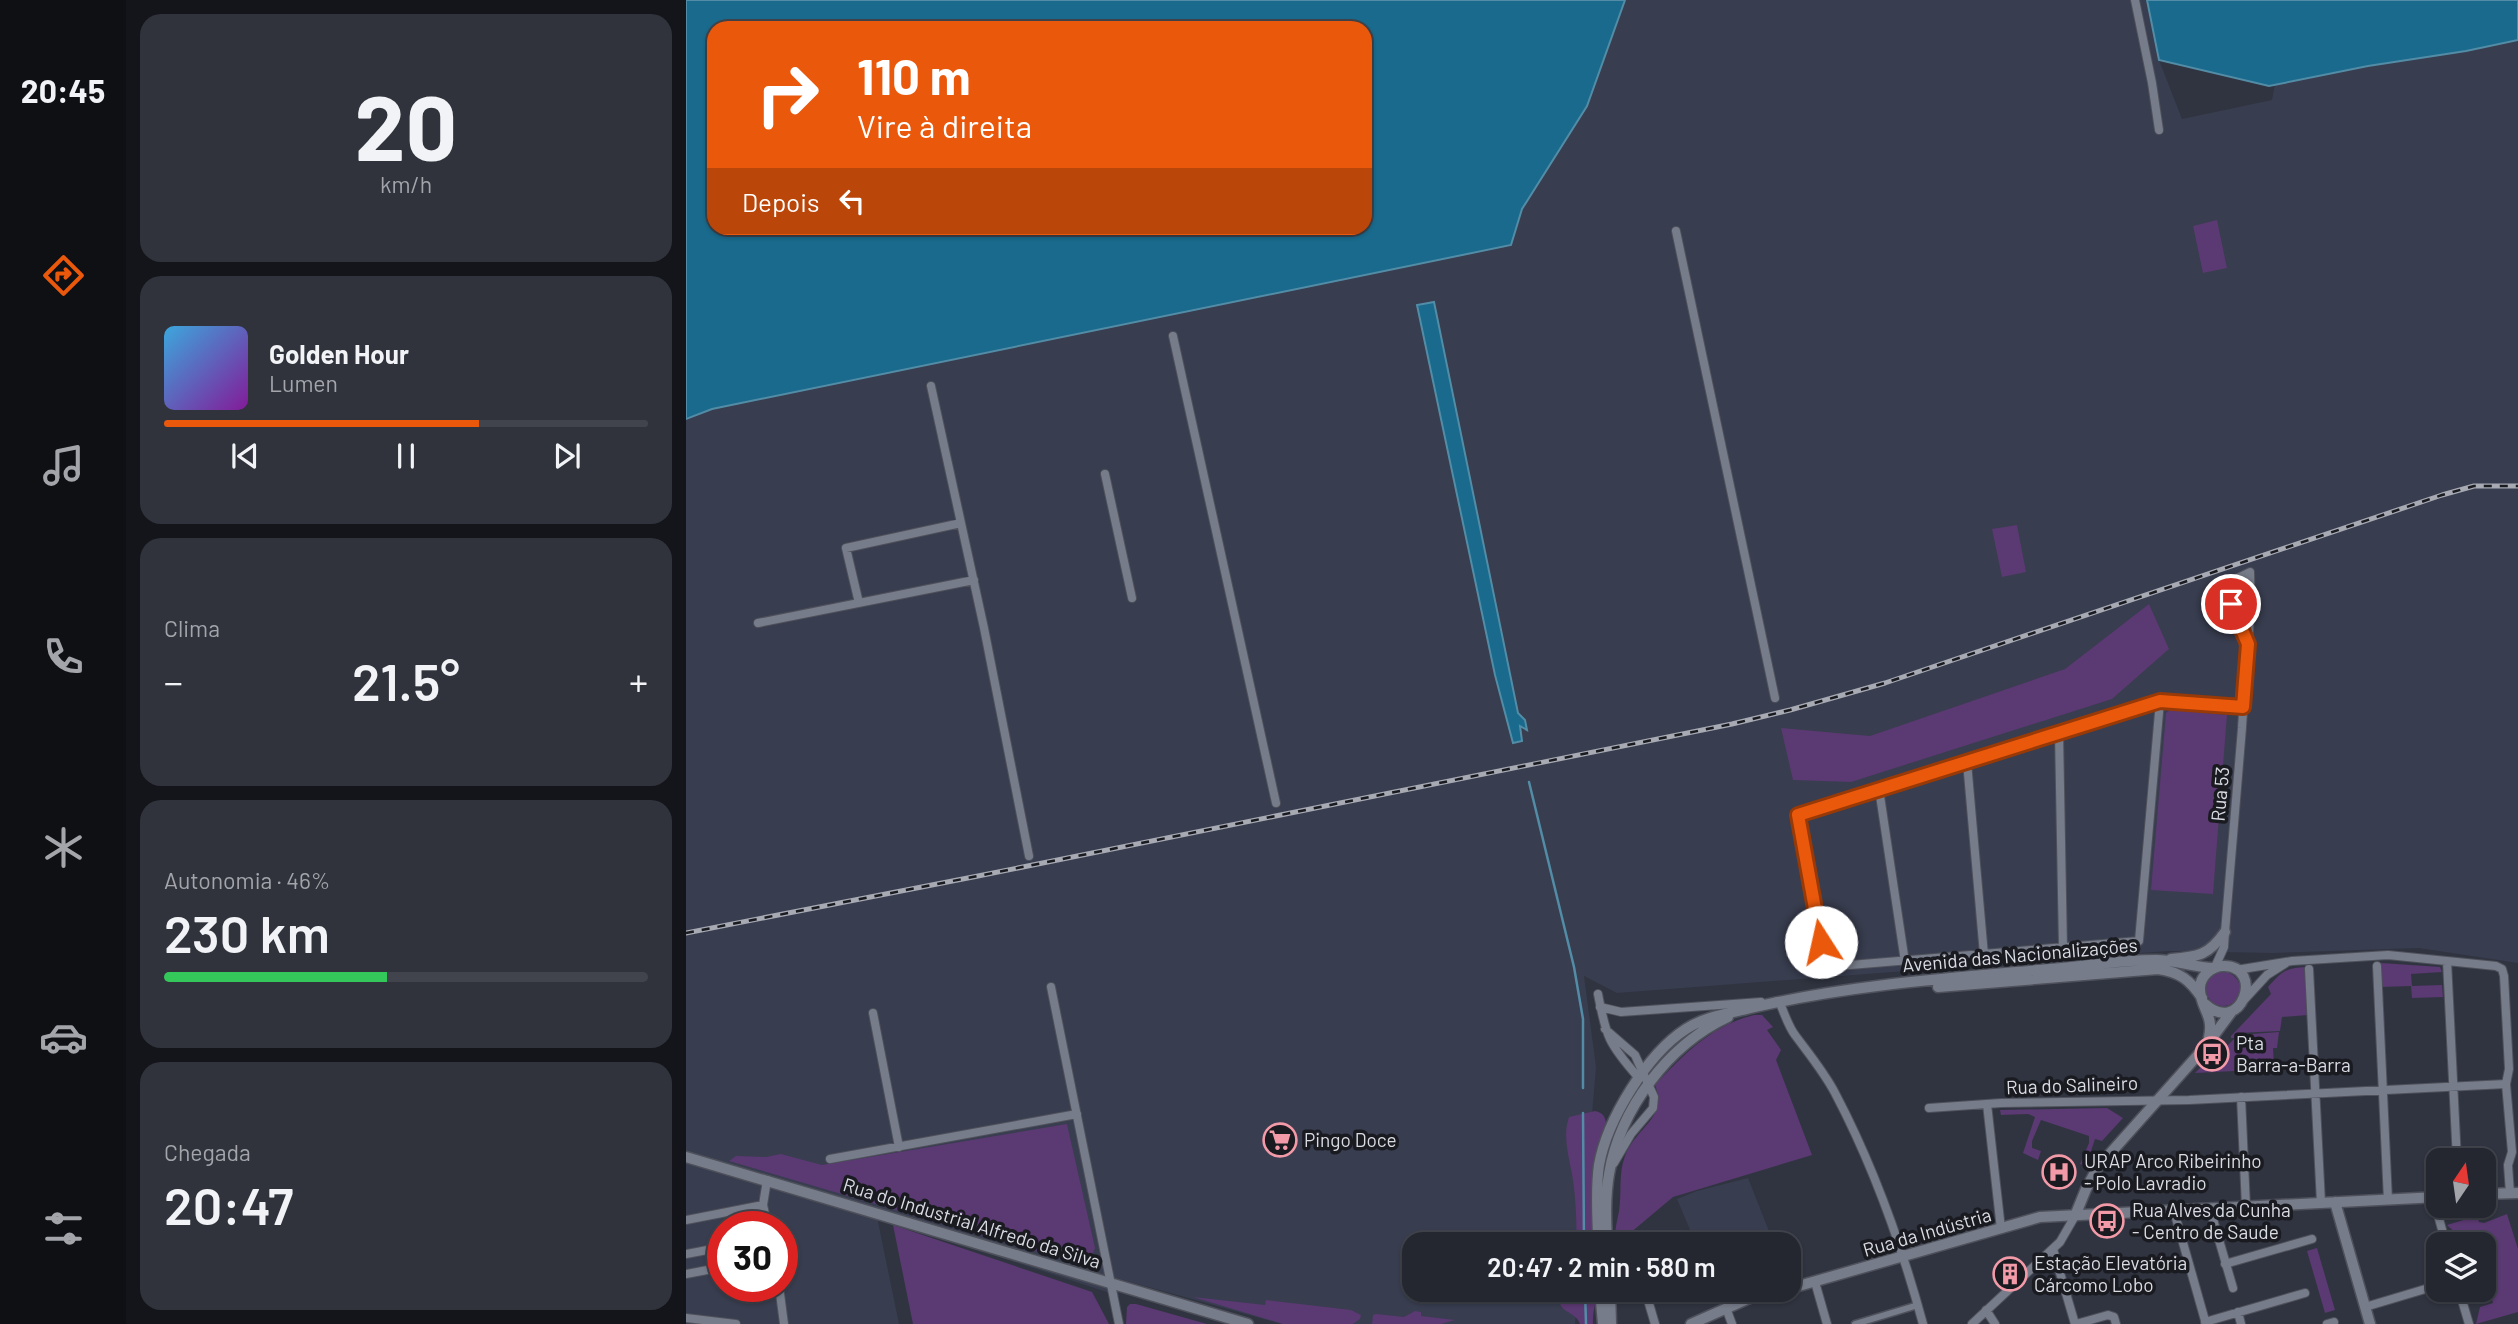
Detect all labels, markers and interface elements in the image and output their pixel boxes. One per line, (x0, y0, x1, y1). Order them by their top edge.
text: 110 m (857, 46, 971, 105)
icon: right (742, 49, 833, 140)
text: 20 (355, 70, 457, 179)
text: 20:45 (21, 71, 105, 109)
text: Vire à direita (857, 106, 1032, 144)
text: km/h (380, 170, 432, 198)
icon: left (833, 182, 871, 220)
text: Depois (742, 186, 819, 217)
icon: directions (39, 251, 88, 300)
text: Golden Hour (269, 338, 409, 369)
text: Lumen (269, 369, 338, 397)
icon: previous (226, 437, 264, 475)
icon: pause (387, 437, 425, 475)
icon: next (548, 437, 586, 475)
icon: music (39, 441, 88, 490)
pin (2201, 574, 2261, 634)
icon: arrive (2212, 585, 2250, 623)
text: Clima (164, 614, 220, 642)
icon: phone (39, 632, 88, 681)
text: 21.5° (352, 649, 460, 711)
text: − (164, 658, 183, 704)
text: + (629, 658, 648, 704)
street label: Rua 53 (2206, 766, 2233, 822)
icon: climate (39, 823, 88, 872)
text: Autonomia · 46% (164, 866, 330, 894)
text: 230 km (164, 901, 330, 963)
position arrow (1784, 905, 1858, 979)
street label: Avenida das Nacionalizações (1901, 933, 2138, 976)
icon: car (39, 1013, 88, 1062)
place label: Pta Barra-a-Barra (2236, 1031, 2351, 1076)
bus stop icon: Pta Barra-a-Barra (2193, 1035, 2231, 1073)
street label: Rua do Salineiro (2006, 1071, 2138, 1098)
supermarket icon: Pingo Doce (1261, 1121, 1299, 1159)
place label: Pingo Doce (1304, 1128, 1397, 1151)
text: Chegada (164, 1138, 251, 1166)
north arrow (2426, 1148, 2496, 1218)
map controls (2426, 1148, 2496, 1302)
place label: URAP Arco Ribeirinho - Polo Lavradio (2084, 1149, 2262, 1194)
hospital icon: URAP Arco Ribeirinho - Polo Lavradio (2040, 1153, 2078, 1191)
street label: Rua do Industrial Alfredo da Silva (841, 1172, 1104, 1273)
text: 20:47 (164, 1173, 293, 1235)
place label: Rua Alves da Cunha - Centro de Saude (2132, 1198, 2291, 1243)
street label: Rua da Indústria (1860, 1202, 1994, 1261)
bus stop icon: Rua Alves da Cunha - Centro de Saude (2088, 1202, 2126, 1240)
icon: filters (39, 1204, 88, 1253)
speed limit sign: 30 (707, 1211, 798, 1302)
button: layers (2426, 1232, 2496, 1302)
text: 20:47 · 2 min · 580 m (1487, 1251, 1716, 1282)
place label: Estação Elevatória Cárcomo Lobo (2034, 1251, 2187, 1296)
building icon: Estação Elevatória Cárcomo Lobo (1991, 1255, 2029, 1293)

